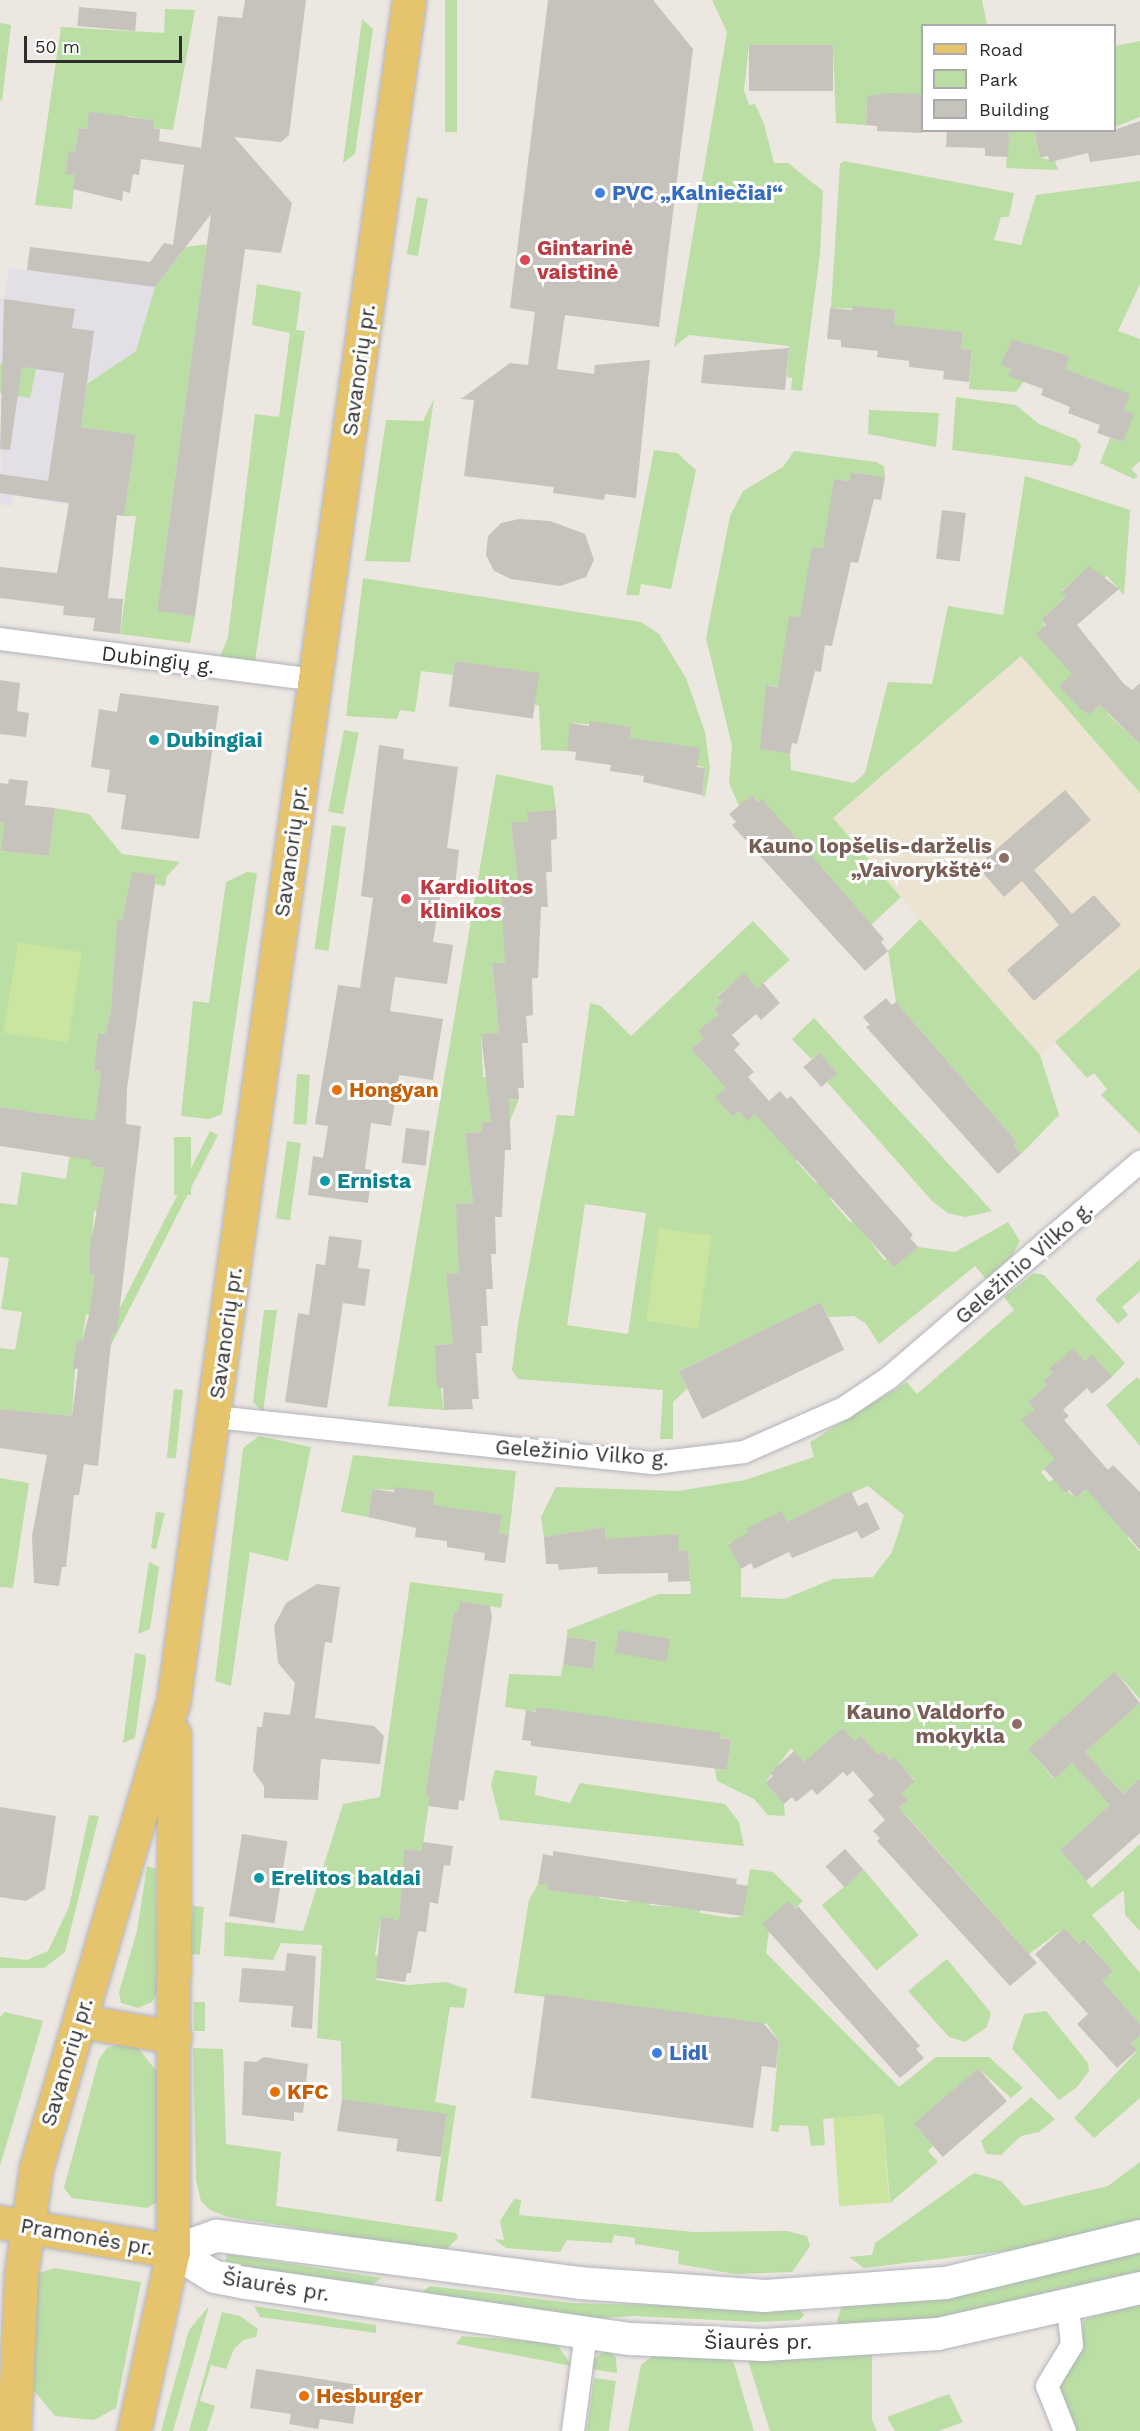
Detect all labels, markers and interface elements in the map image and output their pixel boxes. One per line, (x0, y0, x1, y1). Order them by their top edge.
scale bar (27, 24, 184, 62)
legend (921, 24, 1116, 132)
text: 50 m (35, 36, 80, 57)
text: Road (979, 39, 1023, 60)
text: Park (979, 69, 1018, 90)
text: Building (979, 99, 1049, 120)
place label: PVC „Kalniečiai“ (612, 180, 783, 206)
marker: PVC „Kalniečiai“ (593, 186, 607, 200)
place label: Gintarinė vaistinė (537, 235, 633, 285)
marker: Gintarinė vaistinė (518, 253, 532, 267)
street label: Savanorių pr. (337, 302, 381, 438)
street label: Dubingių g. (100, 641, 216, 679)
place label: Dubingiai (166, 727, 263, 753)
marker: Dubingiai (147, 733, 161, 747)
street label: Savanorių pr. (269, 783, 313, 919)
place label: Kauno lopšelis-darželis „Vaivorykštė“ (748, 833, 992, 883)
marker: Kauno lopšelis-darželis „Vaivorykštė“ (997, 851, 1011, 865)
place label: Kardiolitos klinikos (420, 874, 533, 924)
marker: Kardiolitos klinikos (397, 890, 415, 908)
place label: Hongyan (349, 1077, 439, 1103)
marker: Hongyan (330, 1083, 344, 1097)
place label: Ernista (337, 1168, 411, 1194)
marker: Ernista (318, 1174, 332, 1188)
street label: Geležinio Vilko g. (950, 1196, 1098, 1330)
street label: Savanorių pr. (204, 1265, 248, 1401)
street label: Geležinio Vilko g. (494, 1434, 670, 1472)
place label: Kauno Valdorfo mokykla (846, 1699, 1005, 1749)
marker: Kauno Valdorfo mokykla (1010, 1717, 1024, 1731)
place label: Erelitos baldai (271, 1865, 421, 1891)
marker: Erelitos baldai (252, 1871, 266, 1885)
street label: Savanorių pr. (36, 1995, 98, 2129)
place label: Lidl (669, 2040, 708, 2066)
marker: Lidl (650, 2046, 664, 2060)
place label: KFC (287, 2079, 329, 2105)
marker: KFC (268, 2085, 282, 2099)
street label: Pramonės pr. (19, 2213, 155, 2261)
street label: Šiaurės pr. (221, 2265, 331, 2307)
street label: Šiaurės pr. (704, 2329, 812, 2355)
place label: Hesburger (316, 2383, 423, 2409)
marker: Hesburger (297, 2389, 311, 2403)

